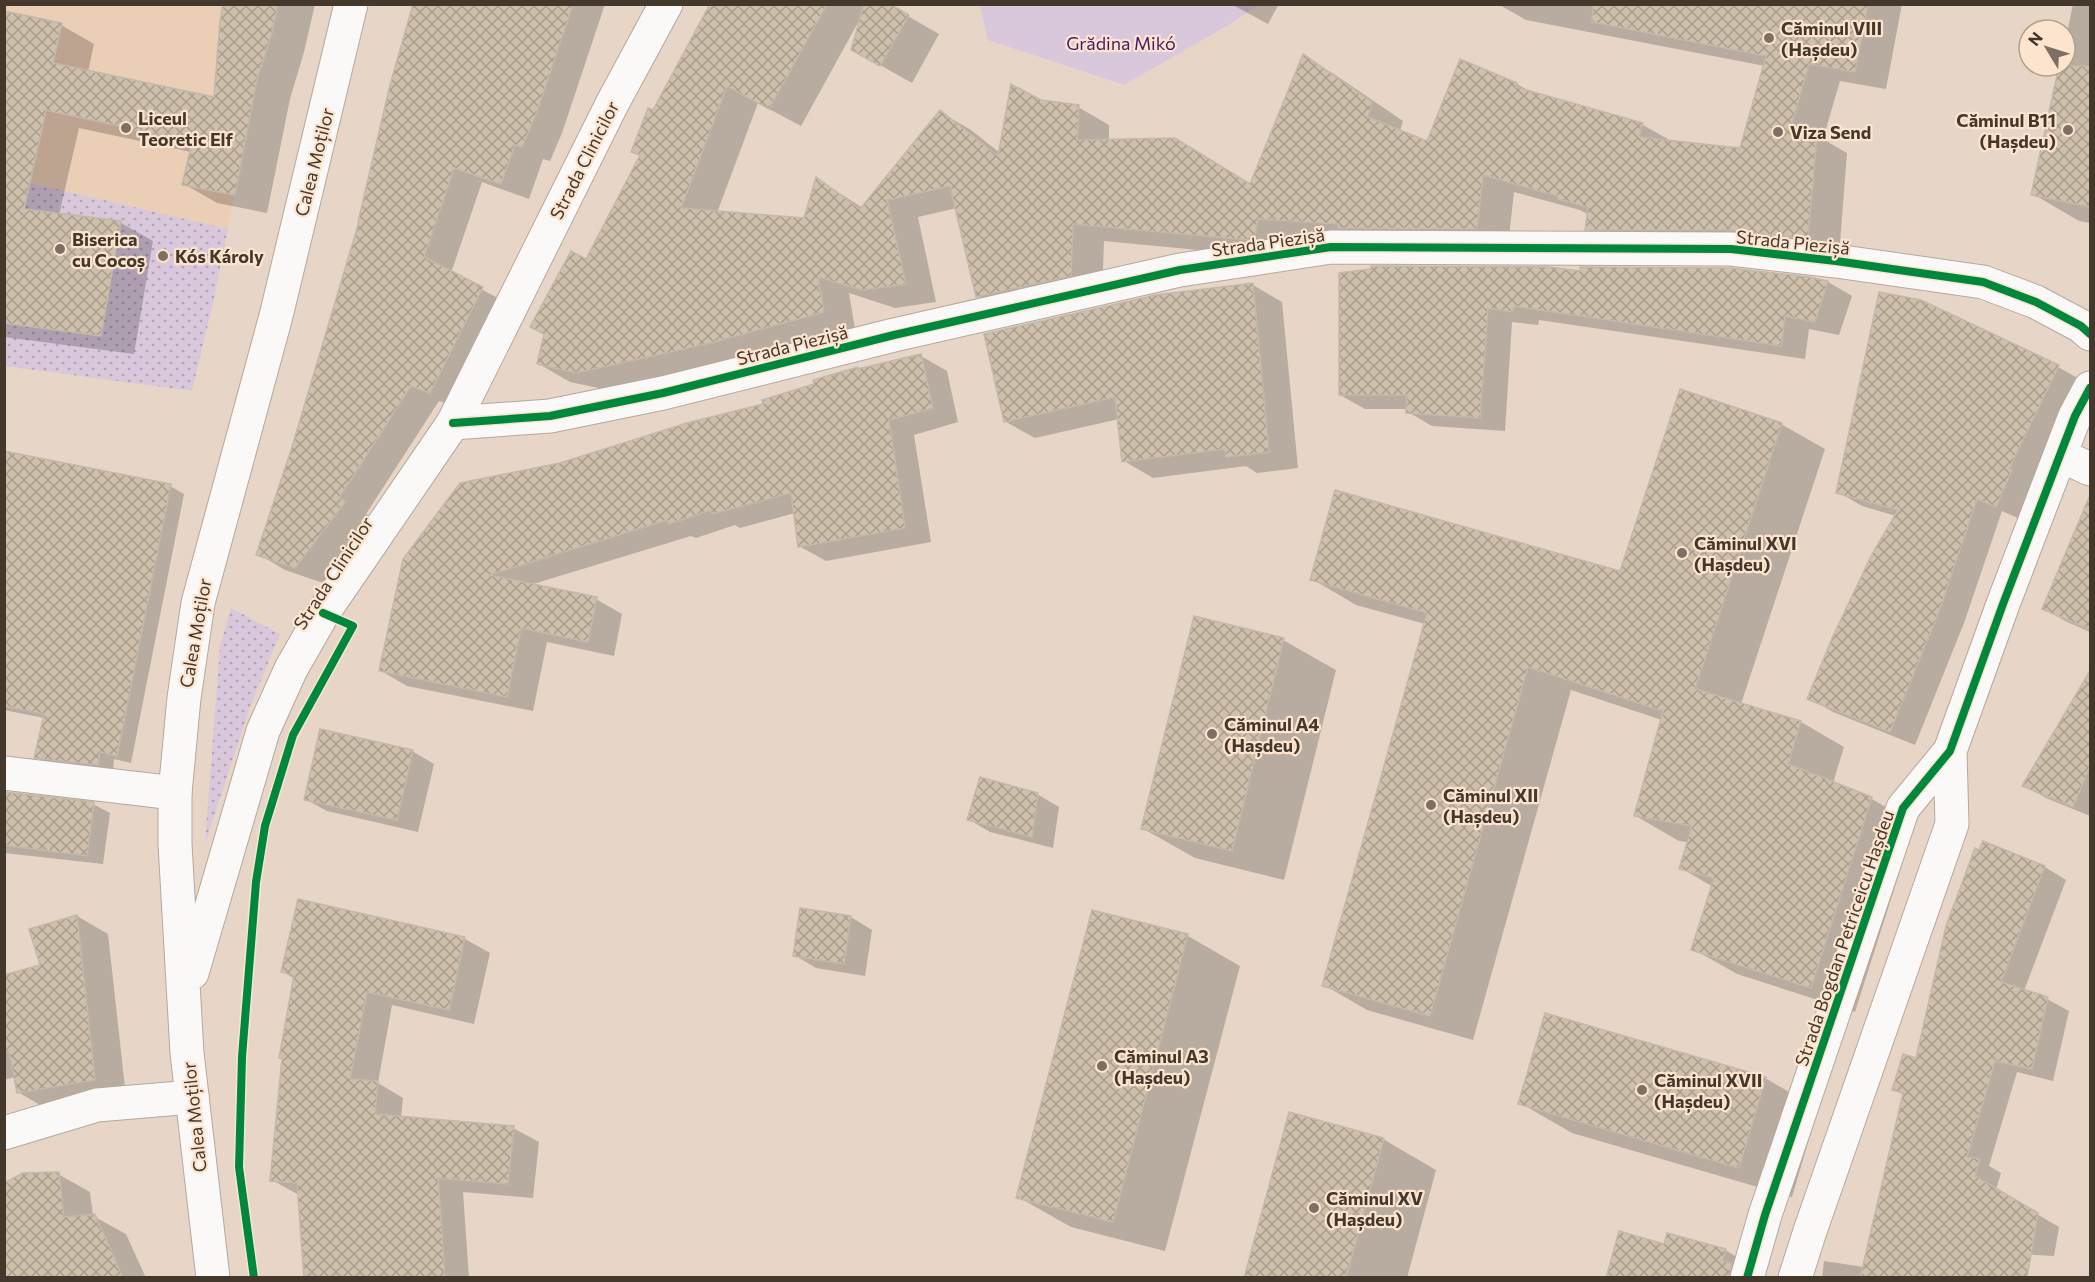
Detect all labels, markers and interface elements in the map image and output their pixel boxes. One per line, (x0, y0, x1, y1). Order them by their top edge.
place label: Căminul VIII (Hașdeu) (1781, 17, 1882, 61)
north arrow (2017, 18, 2077, 78)
text: N (2024, 28, 2046, 49)
marker: Căminul VIII (Hașdeu) (1762, 31, 1776, 45)
park label: Grădina Mikó (1066, 32, 1176, 54)
street label: Strada Clinicilor (545, 97, 623, 223)
street label: Calea Moților (290, 105, 339, 219)
place label: Liceul Teoretic Elf (138, 107, 234, 150)
place label: Căminul B11 (Hașdeu) (1956, 109, 2056, 153)
marker: Liceul Teoretic Elf (119, 121, 133, 135)
place label: Viza Send (1790, 121, 1871, 143)
marker: Căminul B11 (Hașdeu) (2061, 123, 2075, 137)
marker: Viza Send (1771, 125, 1785, 139)
street label: Strada Piezișă (1210, 223, 1326, 262)
street label: Strada Piezișă (1735, 225, 1851, 260)
place label: Biserica cu Cocoș (72, 228, 145, 272)
marker: Biserica cu Cocoș (53, 242, 67, 256)
place label: Kós Károly (175, 245, 264, 267)
marker: Kós Károly (156, 249, 170, 263)
street label: Strada Piezișă (734, 321, 850, 370)
street label: Strada Clinicilor (288, 513, 378, 633)
place label: Căminul XVI (Hașdeu) (1694, 532, 1797, 576)
marker: Căminul XVI (Hașdeu) (1675, 546, 1689, 560)
street label: Calea Moților (175, 576, 216, 690)
place label: Căminul A4 (Hașdeu) (1224, 713, 1319, 757)
marker: Căminul A4 (Hașdeu) (1205, 727, 1219, 741)
place label: Căminul XII (Hașdeu) (1443, 784, 1539, 828)
marker: Căminul XII (Hașdeu) (1424, 798, 1438, 812)
street label: Strada Bogdan Petriceicu Hașdeu (1790, 807, 1899, 1069)
place label: Căminul A3 (Hașdeu) (1114, 1045, 1209, 1089)
marker: Căminul A3 (Hașdeu) (1095, 1059, 1109, 1073)
street label: Calea Moților (177, 1061, 212, 1173)
place label: Căminul XVII (Hașdeu) (1654, 1069, 1762, 1113)
marker: Căminul XVII (Hașdeu) (1635, 1083, 1649, 1097)
place label: Căminul XV (Hașdeu) (1326, 1187, 1423, 1231)
marker: Căminul XV (Hașdeu) (1307, 1201, 1321, 1215)

